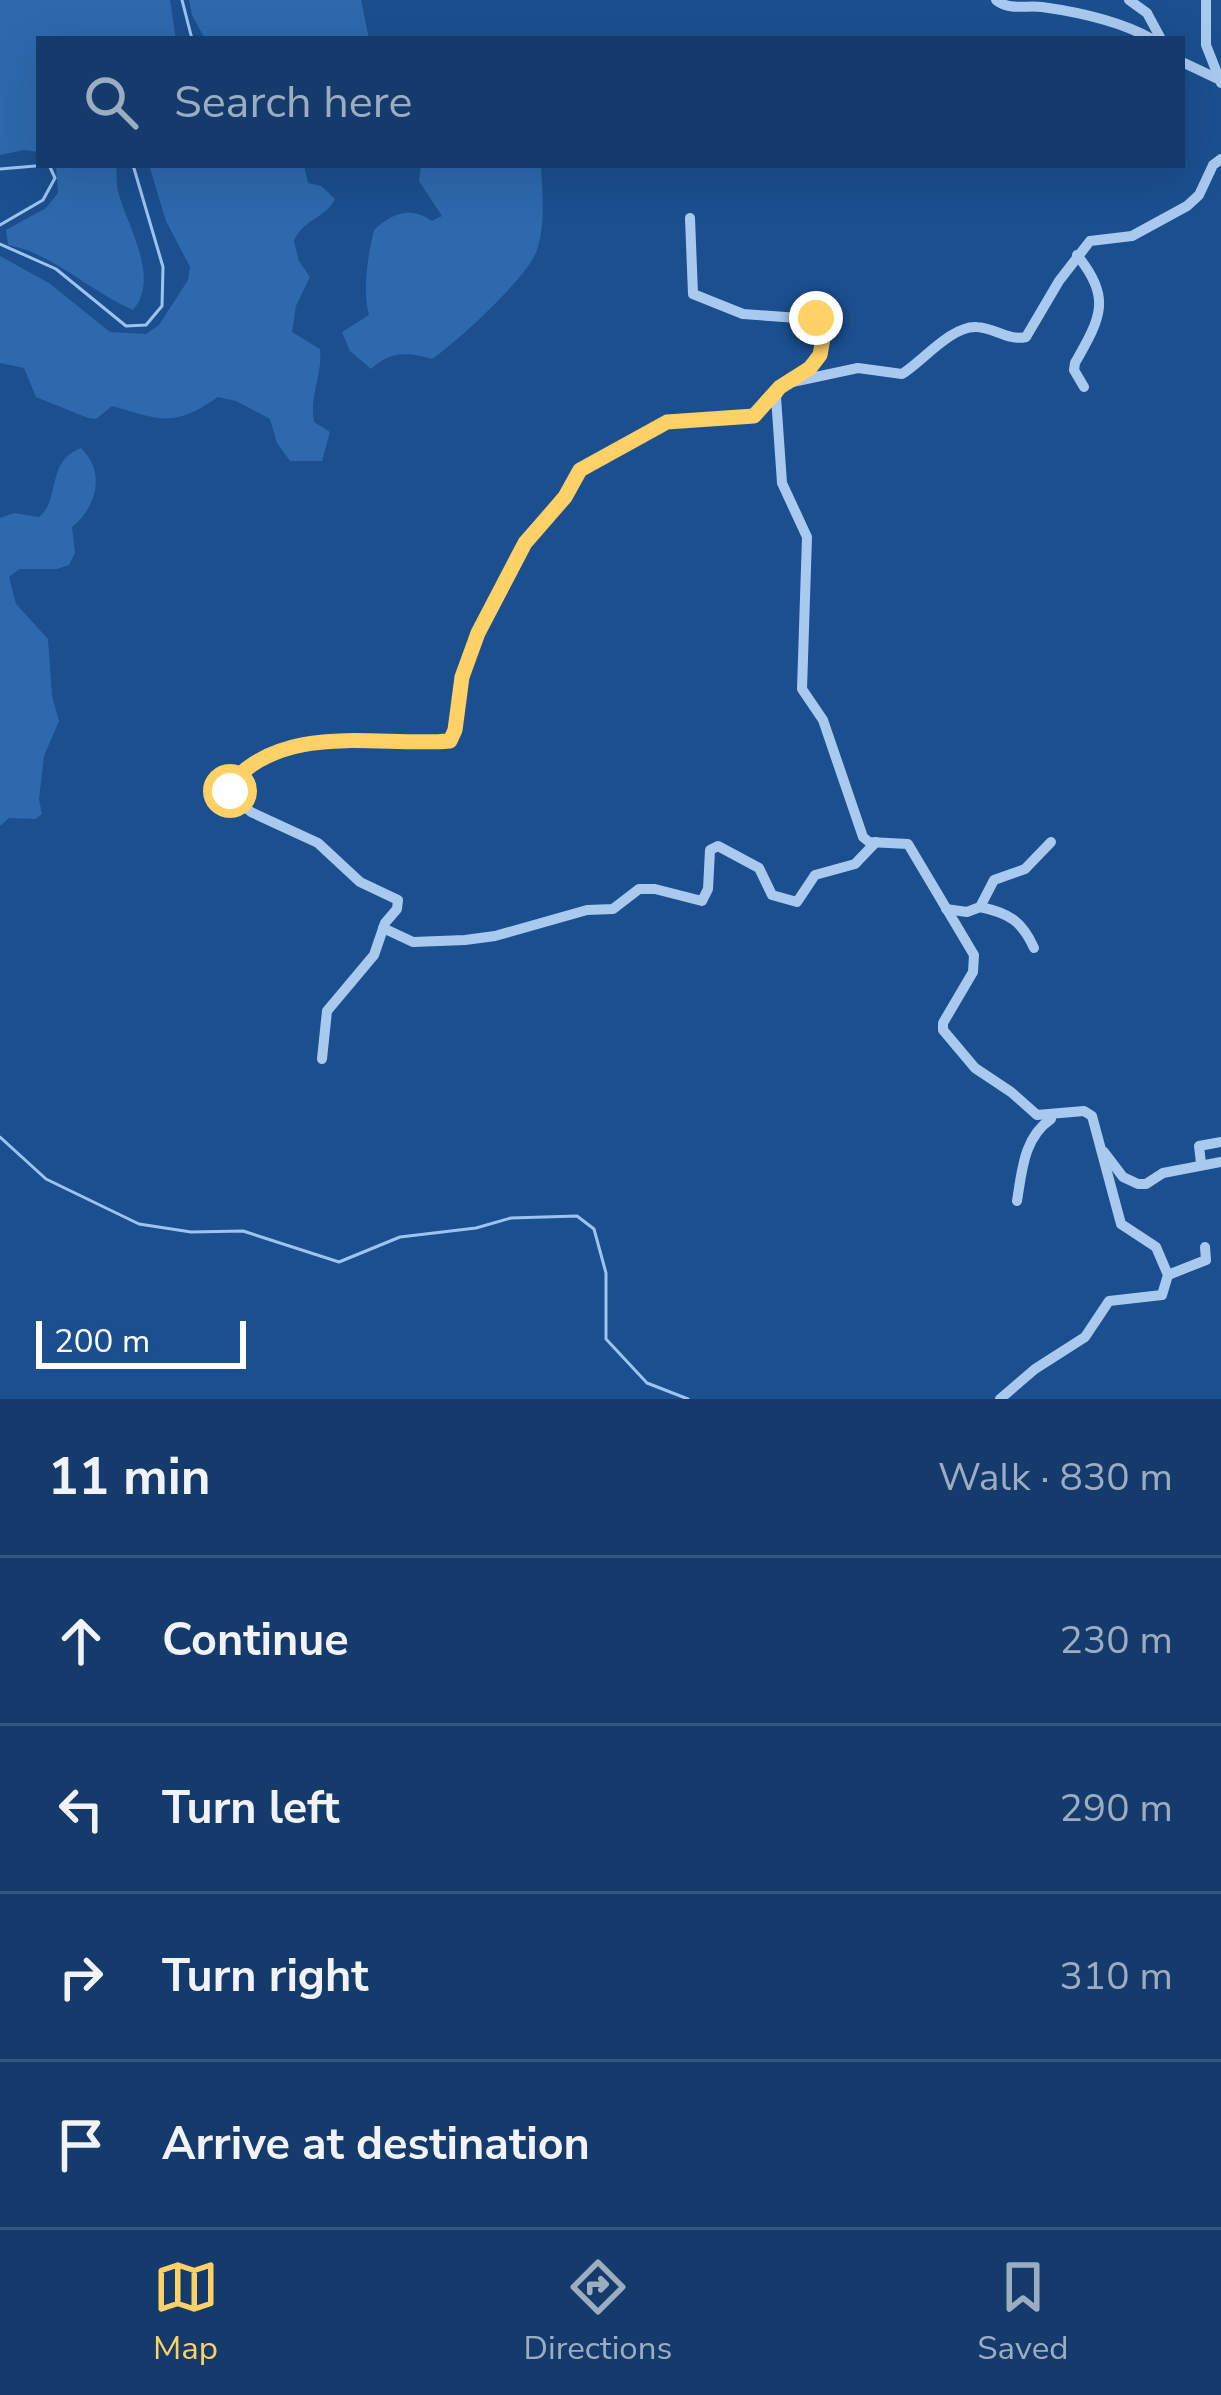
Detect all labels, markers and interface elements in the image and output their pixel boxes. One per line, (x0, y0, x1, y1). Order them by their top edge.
search box (36, 36, 1185, 168)
icon: search (78, 69, 144, 135)
text: Search here (174, 72, 413, 133)
route end (789, 291, 843, 345)
route start (203, 764, 257, 818)
scale bar (36, 1315, 246, 1368)
text: 200 m (54, 1319, 150, 1364)
text: 11 min (48, 1442, 211, 1512)
text: Walk · 830 m (938, 1451, 1173, 1504)
icon: ahead (48, 1608, 114, 1674)
text: Continue (162, 1610, 349, 1671)
text: 230 m (1059, 1614, 1173, 1667)
icon: left (48, 1776, 114, 1842)
text: Turn left (162, 1778, 340, 1839)
text: 290 m (1059, 1782, 1173, 1835)
icon: right (48, 1944, 114, 2010)
text: Turn right (162, 1946, 369, 2007)
text: 310 m (1059, 1950, 1173, 2003)
icon: arrive (48, 2112, 114, 2178)
text: Arrive at destination (162, 2114, 590, 2175)
tab: Map (153, 2254, 219, 2371)
tab: Directions (524, 2254, 672, 2371)
tab: Saved (977, 2254, 1068, 2371)

